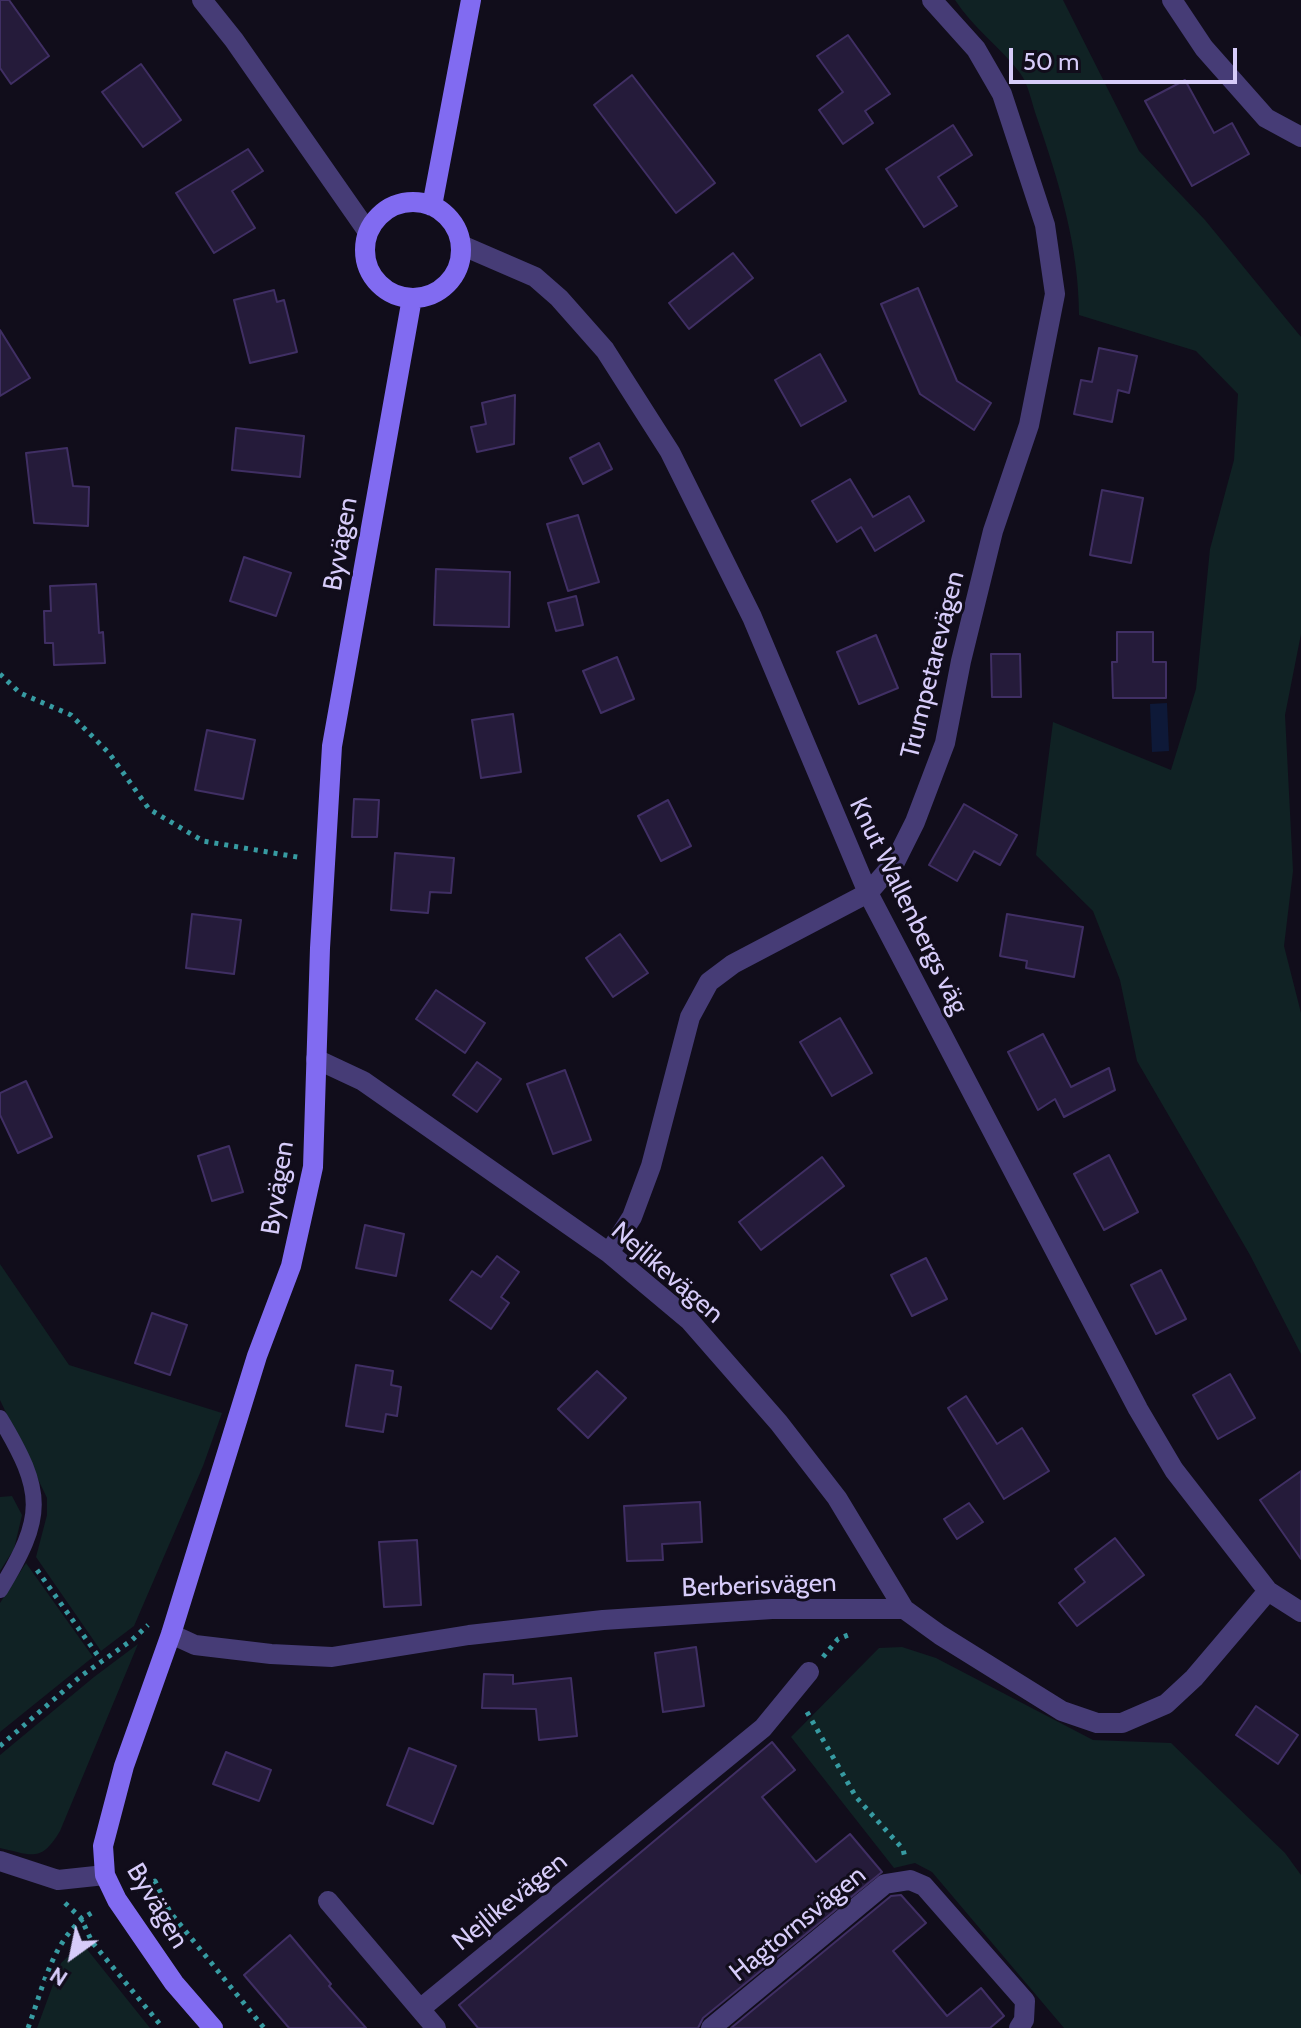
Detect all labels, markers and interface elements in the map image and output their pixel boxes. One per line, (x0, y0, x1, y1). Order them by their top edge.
scale bar (1013, 32, 1241, 82)
text: 50 m (1023, 47, 1079, 76)
street label: Byvägen (317, 495, 365, 593)
street label: Trumpetarevägen (895, 568, 971, 762)
street label: Knut Wallenbergs väg (842, 793, 974, 1019)
street label: Byvägen (255, 1139, 301, 1237)
street label: Nejlikevägen (604, 1216, 730, 1330)
street label: Berberisvägen (681, 1568, 837, 1604)
street label: Nejlikevägen (446, 1846, 574, 1958)
street label: Byvägen (119, 1858, 195, 1954)
street label: Hagtornsvägen (724, 1860, 872, 1988)
north arrow (32, 1916, 112, 1996)
text: N (45, 1961, 73, 1992)

